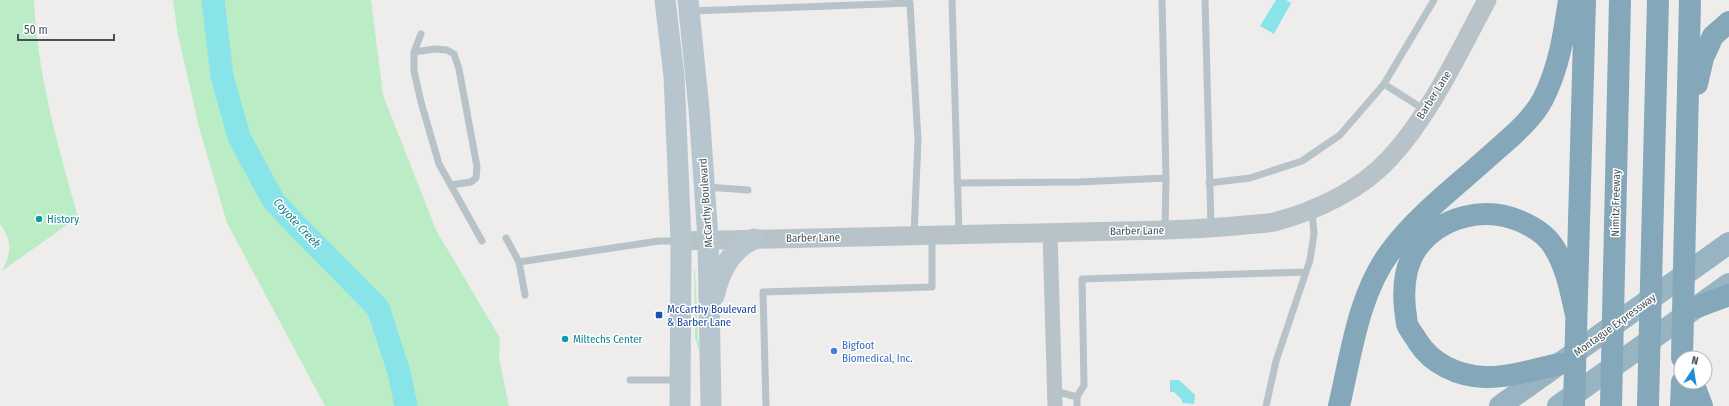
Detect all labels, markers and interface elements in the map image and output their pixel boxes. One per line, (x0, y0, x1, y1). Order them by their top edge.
scale bar (18, 16, 114, 42)
text: 50 m (24, 23, 48, 37)
street label: Barber Lane (1414, 68, 1454, 122)
street label: McCarthy Boulevard (696, 158, 716, 248)
street label: Nimitz Freeway (1609, 169, 1623, 237)
water label: Coyote Creek (270, 195, 324, 251)
place label: History (47, 213, 79, 226)
marker: History (34, 214, 44, 224)
street label: Barber Lane (1110, 224, 1164, 238)
street label: Barber Lane (786, 231, 840, 245)
street label: Montague Expressway (1571, 291, 1659, 359)
place label: McCarthy Boulevard & Barber Lane (667, 303, 756, 329)
marker: McCarthy Boulevard & Barber Lane (654, 310, 664, 320)
place label: Miltechs Center (573, 333, 643, 346)
marker: Miltechs Center (560, 334, 570, 344)
place label: Bigfoot Biomedical, Inc. (842, 339, 913, 365)
marker: Bigfoot Biomedical, Inc. (829, 346, 839, 356)
north arrow (1673, 350, 1713, 390)
text: N (1690, 354, 1700, 368)

